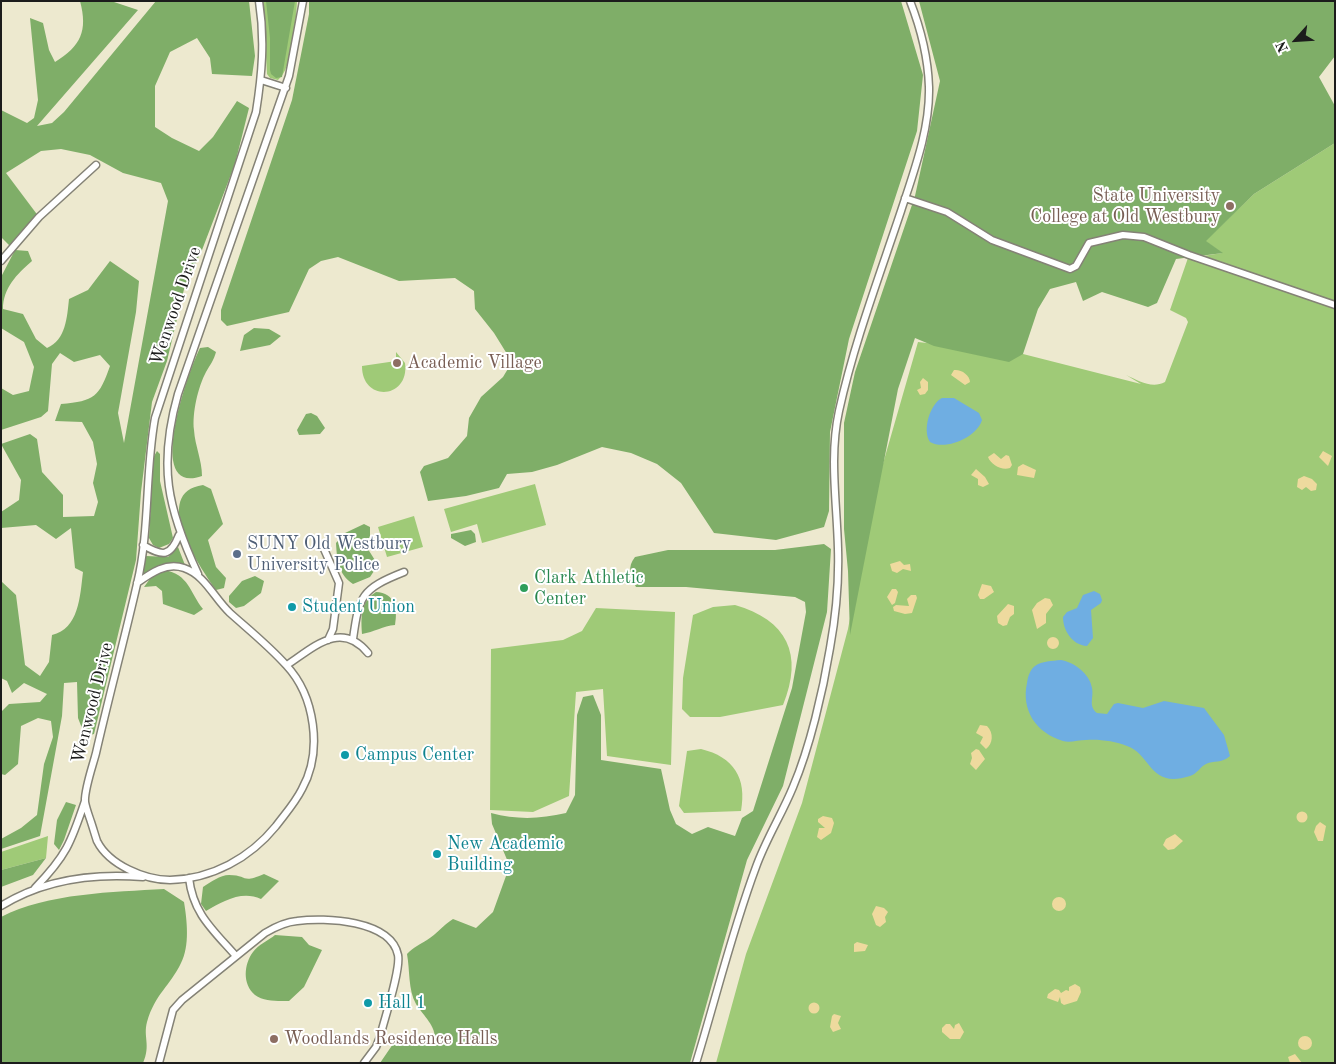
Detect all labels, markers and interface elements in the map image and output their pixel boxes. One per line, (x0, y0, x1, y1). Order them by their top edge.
north arrow (1271, 15, 1321, 65)
text: N (1274, 39, 1291, 54)
place label: State University College at Old Westbury (1030, 185, 1220, 228)
marker: State University College at Old Westbury (1224, 200, 1236, 212)
street label: Wenwood Drive (146, 244, 206, 368)
place label: Academic Village (407, 352, 542, 374)
marker: Academic Village (391, 357, 403, 369)
place label: SUNY Old Westbury University Police (247, 533, 411, 576)
marker: SUNY Old Westbury University Police (231, 548, 243, 560)
place label: Clark Athletic Center (534, 567, 644, 610)
marker: Clark Athletic Center (518, 582, 530, 594)
place label: Student Union (302, 596, 415, 618)
marker: Student Union (286, 601, 298, 613)
street label: Wenwood Drive (68, 640, 118, 766)
place label: Campus Center (355, 744, 474, 766)
marker: Campus Center (339, 749, 351, 761)
place label: New Academic Building (447, 833, 563, 876)
marker: New Academic Building (431, 848, 443, 860)
place label: Hall 1 (378, 992, 426, 1014)
marker: Hall 1 (362, 997, 374, 1009)
place label: Woodlands Residence Halls (284, 1028, 497, 1050)
marker: Woodlands Residence Halls (268, 1033, 280, 1045)

